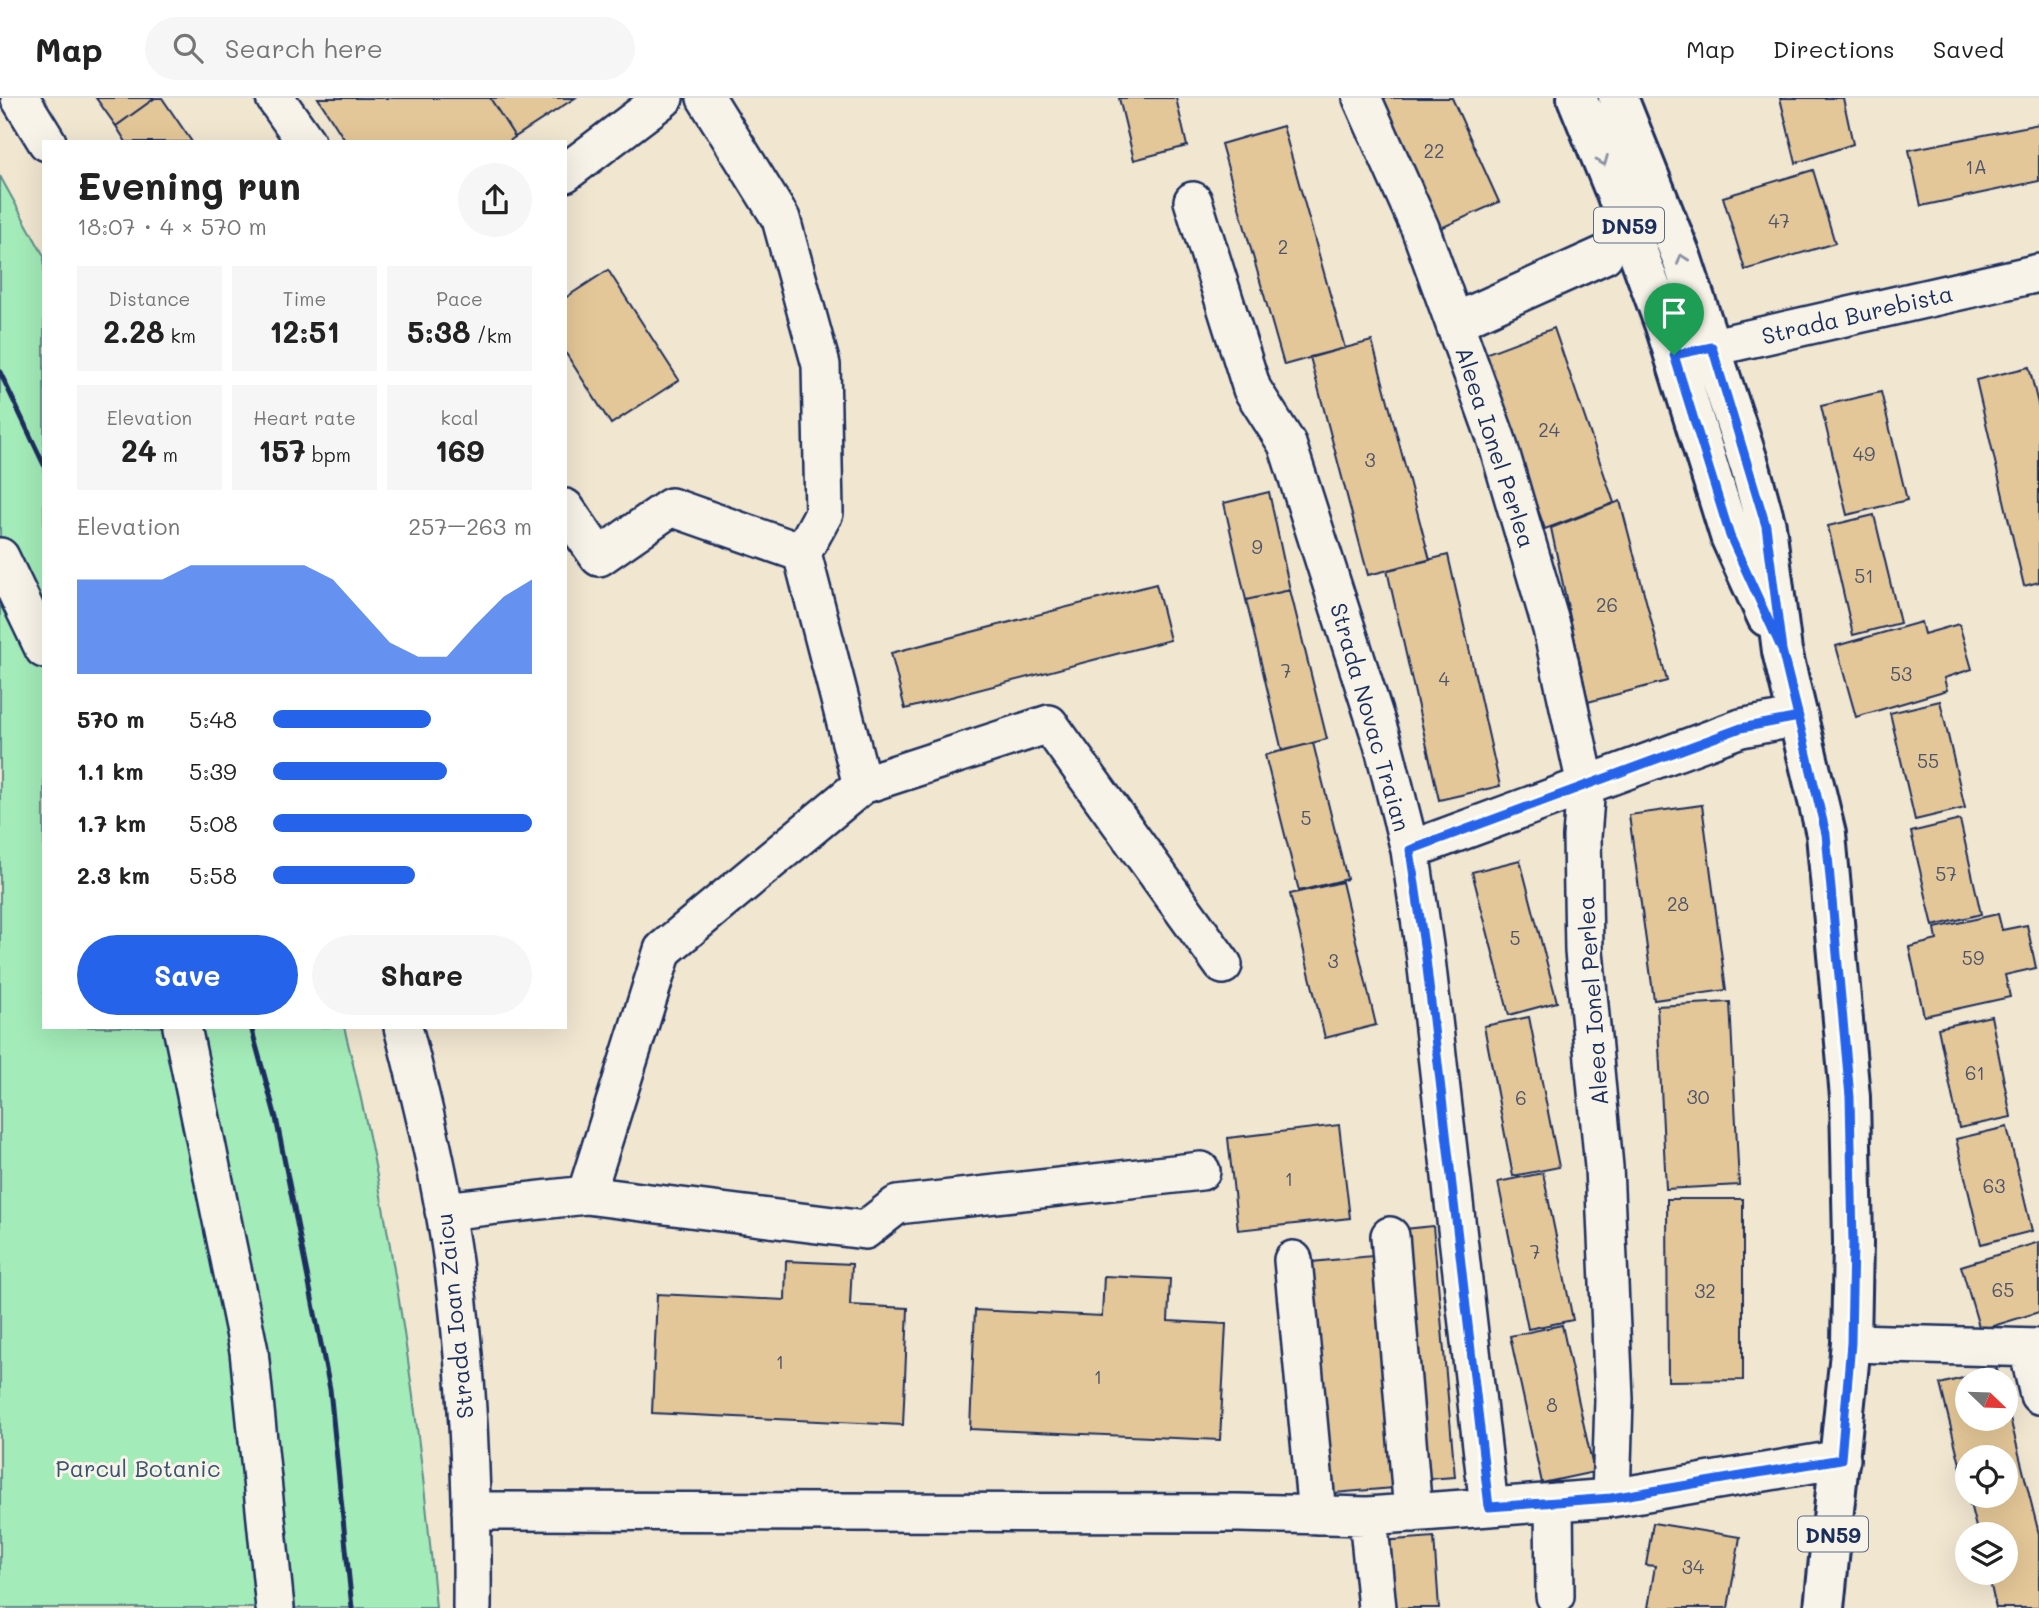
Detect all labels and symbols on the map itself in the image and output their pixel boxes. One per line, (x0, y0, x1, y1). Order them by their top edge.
house number: 22 (1423, 138, 1445, 163)
one-way arrow (1595, 154, 1609, 166)
house number: 1A (1965, 154, 1987, 179)
road number: DN59 (1594, 208, 1664, 242)
house number: 47 (1768, 208, 1790, 233)
house number: 2 (1278, 234, 1288, 259)
one-way arrow (1676, 254, 1690, 266)
street label: Strada Burebista (1759, 277, 1955, 351)
pin (1644, 283, 1704, 355)
street label: Aleea Ionel Perlea (1449, 343, 1543, 551)
house number: 24 (1538, 417, 1560, 442)
house number: 49 (1853, 441, 1875, 466)
house number: 3 (1364, 447, 1376, 472)
house number: 9 (1251, 534, 1263, 559)
house number: 51 (1854, 563, 1874, 588)
house number: 26 (1596, 592, 1618, 617)
street label: Strada Novac Traian (1324, 599, 1418, 835)
house number: 7 (1281, 658, 1291, 683)
house number: 53 (1890, 661, 1912, 686)
house number: 4 (1438, 666, 1450, 691)
house number: 55 (1917, 748, 1939, 773)
house number: 5 (1300, 805, 1312, 830)
house number: 57 (1935, 861, 1957, 886)
house number: 28 (1667, 891, 1689, 916)
street label: Aleea Ionel Perlea (1570, 895, 1614, 1107)
house number: 5 (1509, 925, 1521, 950)
house number: 59 (1962, 945, 1984, 970)
house number: 3 (1327, 948, 1339, 973)
house number: 61 (1965, 1060, 1985, 1085)
house number: 30 (1687, 1084, 1710, 1109)
house number: 6 (1515, 1085, 1527, 1110)
house number: 1 (1285, 1166, 1293, 1191)
house number: 63 (1983, 1173, 2005, 1198)
street label: Strada Ioan Zaicu (428, 1212, 480, 1420)
house number: 7 (1530, 1239, 1540, 1264)
house number: 65 (1992, 1277, 2014, 1302)
house number: 32 (1694, 1278, 1716, 1303)
house number: 1 (776, 1349, 784, 1374)
house number: 1 (1094, 1364, 1102, 1389)
north arrow (1955, 1368, 2018, 1432)
house number: 8 (1546, 1392, 1558, 1417)
park label: Parcul Botanic (56, 1453, 220, 1483)
road number: DN59 (1798, 1516, 1868, 1552)
house number: 34 (1682, 1554, 1704, 1579)

